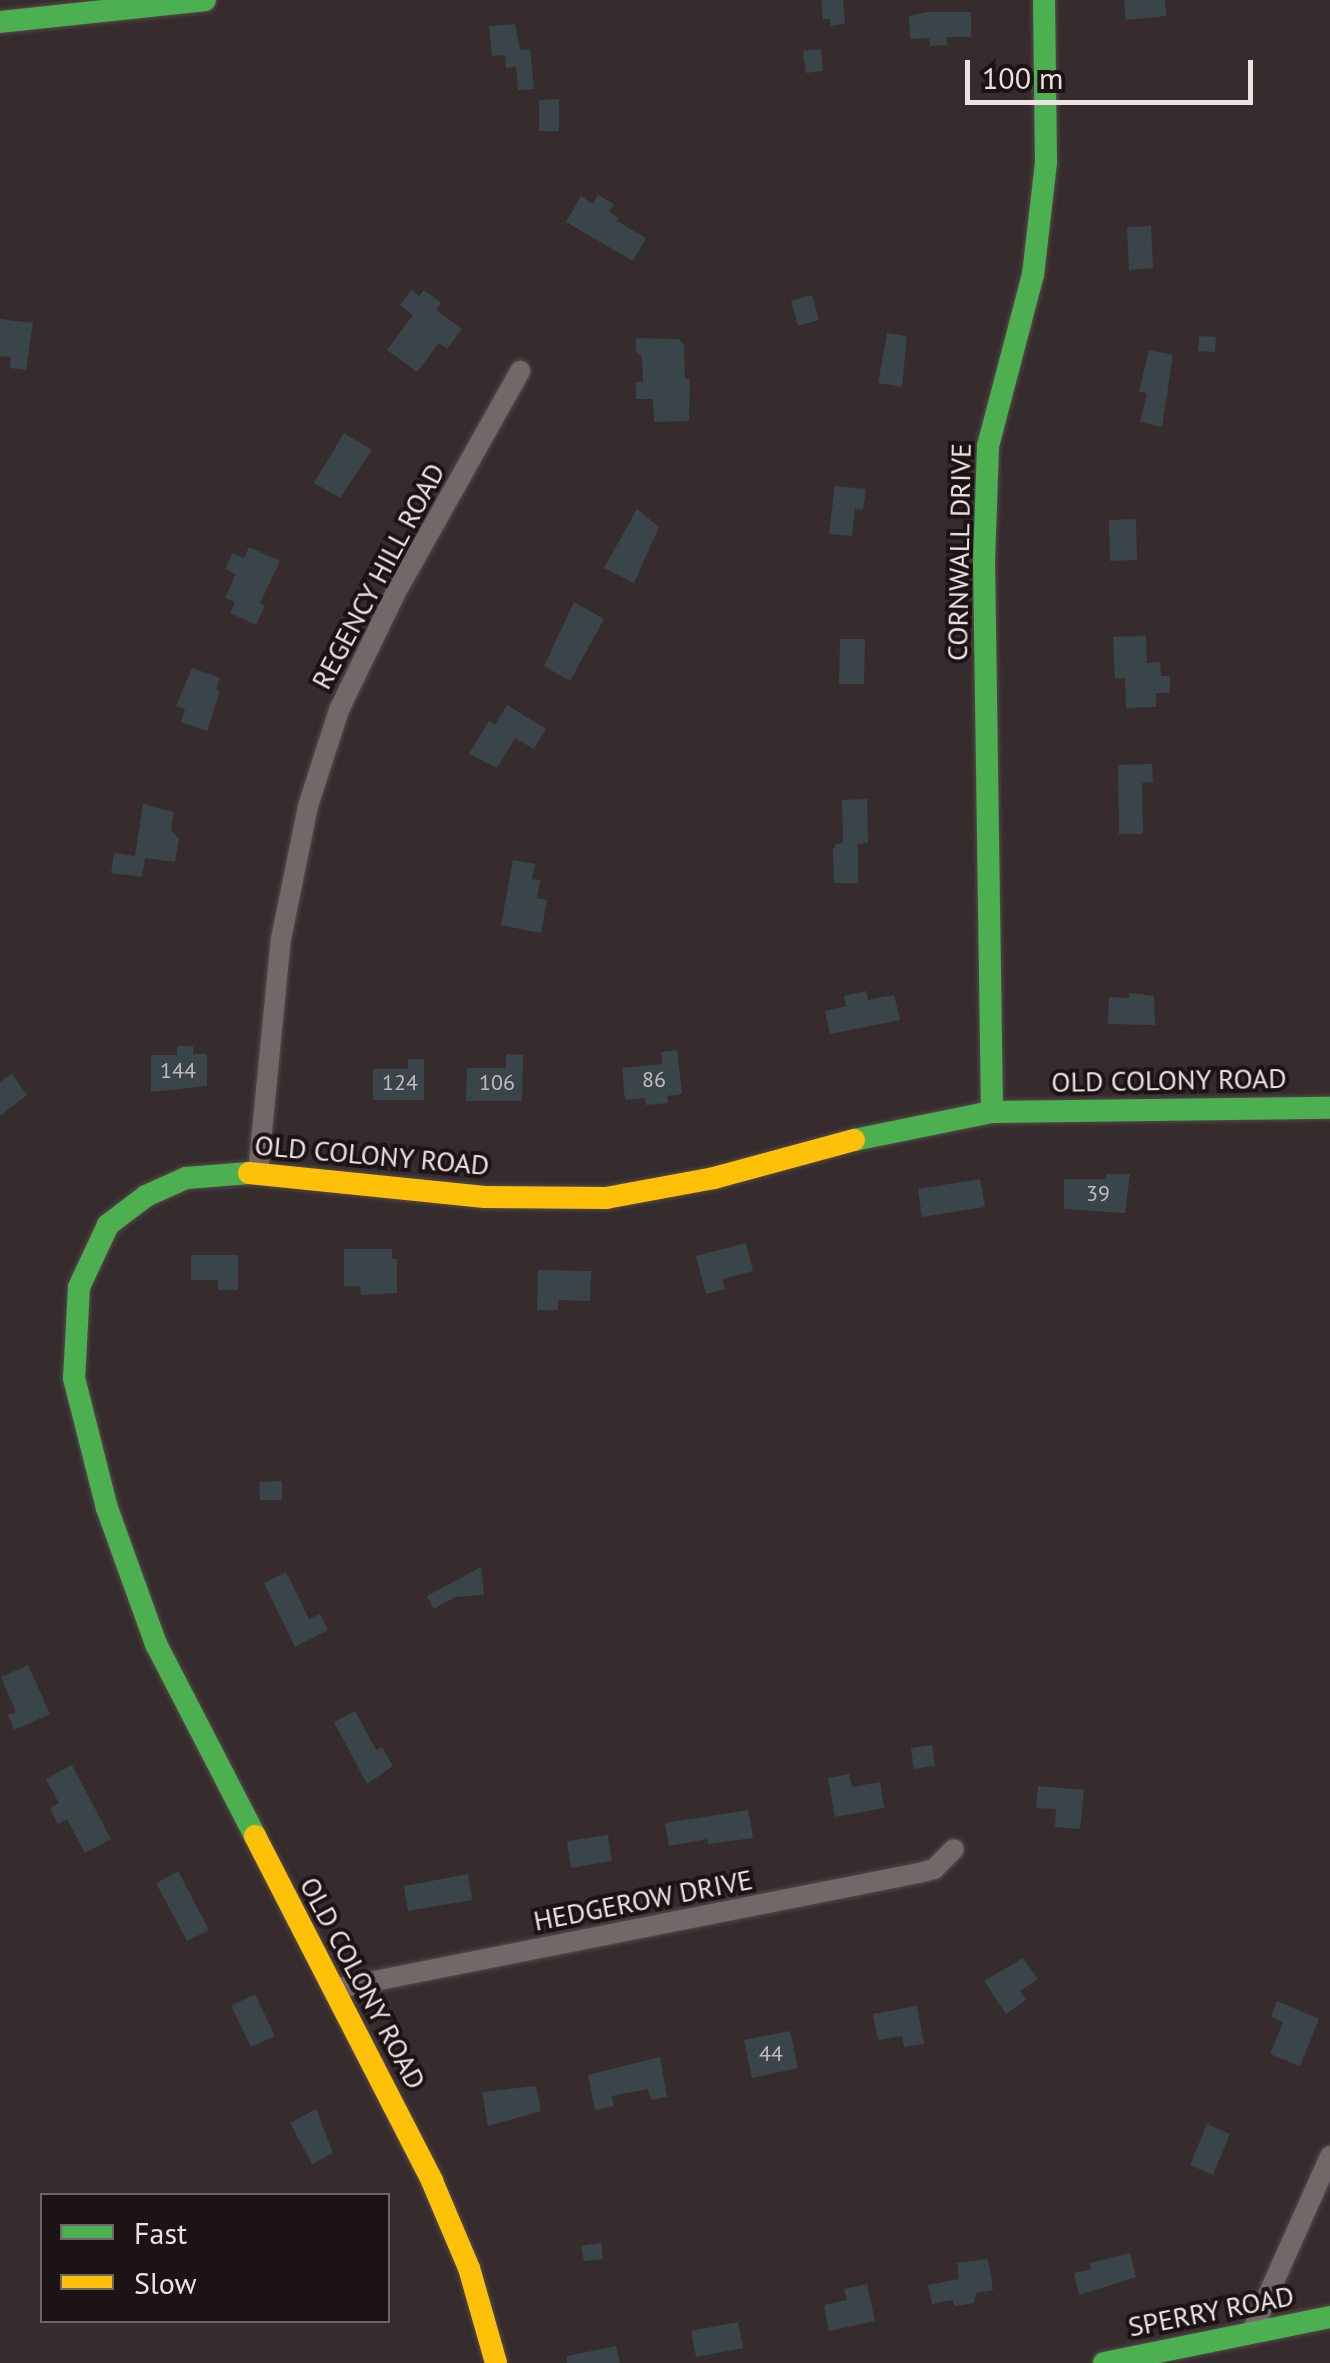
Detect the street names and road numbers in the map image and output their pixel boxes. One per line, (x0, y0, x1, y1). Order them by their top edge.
street label: CORNWALL DRIVE (940, 442, 978, 662)
street label: REGENCY HILL ROAD (304, 457, 452, 695)
street label: OLD COLONY ROAD (1051, 1061, 1287, 1099)
street label: OLD COLONY ROAD (253, 1128, 491, 1182)
street label: HEDGEROW DRIVE (530, 1862, 756, 1938)
street label: OLD COLONY ROAD (293, 1871, 433, 2095)
street label: SPERRY ROAD (1125, 2278, 1297, 2344)

